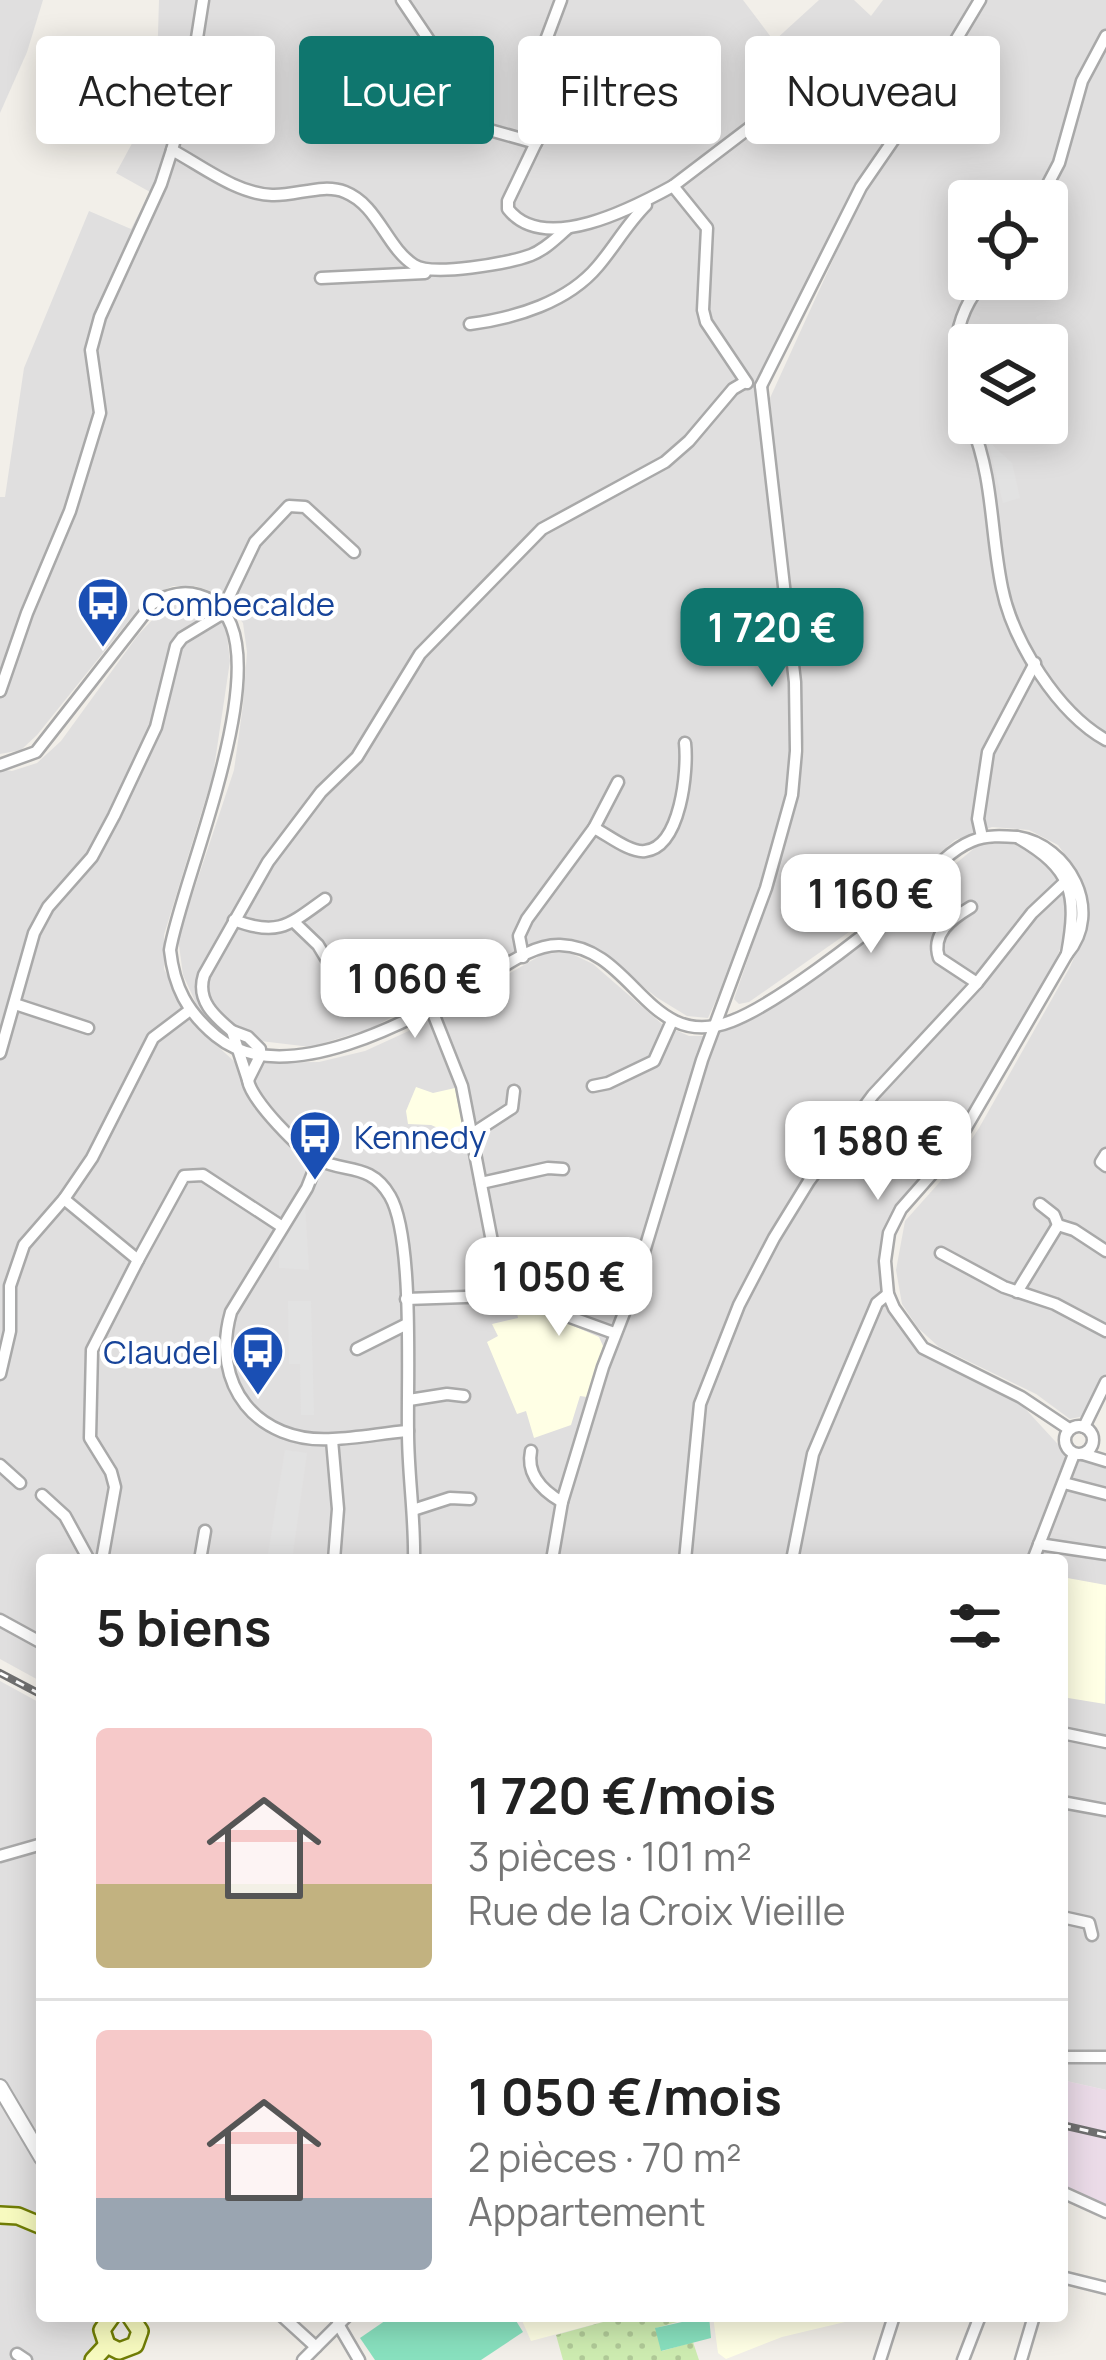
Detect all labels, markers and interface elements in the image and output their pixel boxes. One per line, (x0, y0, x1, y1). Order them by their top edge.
chip: Acheter (36, 36, 275, 144)
chip: Louer (299, 36, 494, 144)
chip: Filtres (518, 36, 721, 144)
chip: Nouveau (745, 36, 1000, 144)
map controls (948, 180, 1068, 444)
button: locate (948, 180, 1068, 300)
button: layers (948, 324, 1068, 444)
bus stop icon: Combecalde (75, 575, 131, 649)
place label: Combecalde (142, 581, 335, 626)
pin: 1 720 € (661, 588, 883, 690)
text: 1 720 € (708, 600, 837, 654)
pin: 1 160 € (760, 854, 982, 956)
text: 1 160 € (808, 866, 934, 920)
pin: 1 060 € (304, 939, 526, 1041)
text: 1 060 € (348, 951, 482, 1005)
pin: 1 580 € (767, 1101, 989, 1203)
bus stop icon: Kennedy (287, 1108, 343, 1182)
text: 1 580 € (812, 1113, 944, 1167)
place label: Kennedy (354, 1114, 486, 1159)
pin: 1 050 € (448, 1237, 670, 1339)
text: 1 050 € (492, 1249, 626, 1303)
bus stop icon: Claudel (230, 1323, 286, 1397)
place label: Claudel (103, 1329, 219, 1374)
text: 5 biens (96, 1592, 271, 1661)
icon: filters (942, 1593, 1008, 1659)
text: 1 720 €/mois (468, 1760, 776, 1829)
icon: home (192, 1776, 336, 1920)
text: 3 pièces · 101 m² (468, 1829, 752, 1883)
text: Rue de la Croix Vieille (468, 1883, 846, 1937)
text: 1 050 €/mois (468, 2061, 782, 2130)
icon: home (192, 2078, 336, 2222)
text: 2 pièces · 70 m² (468, 2130, 742, 2184)
text: Appartement (468, 2184, 706, 2238)

